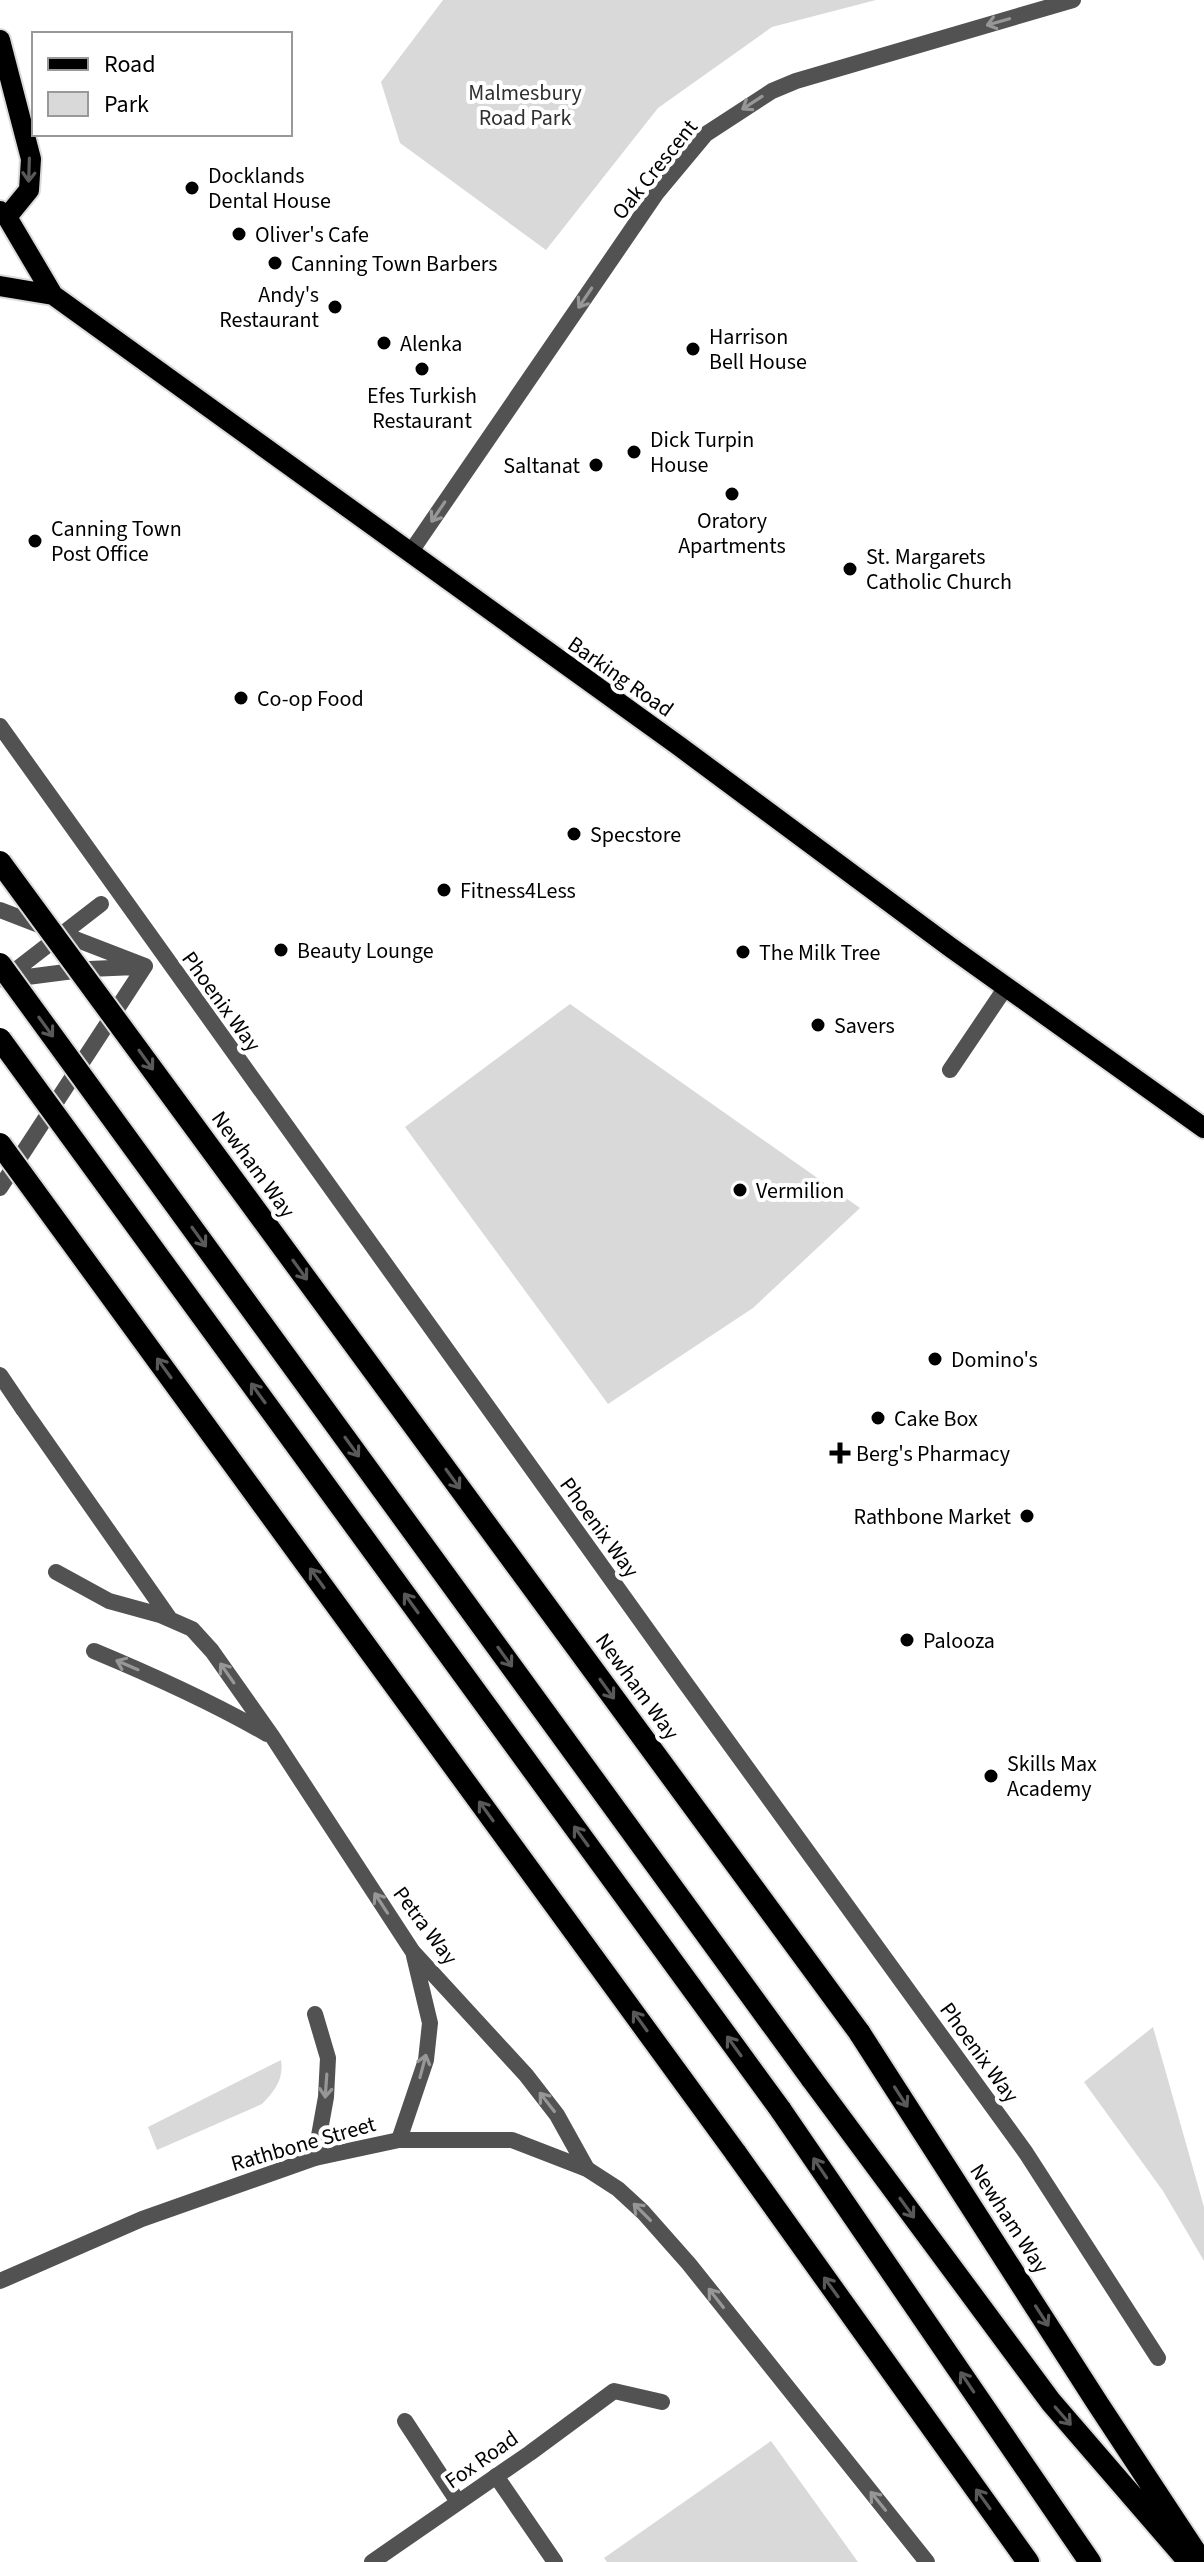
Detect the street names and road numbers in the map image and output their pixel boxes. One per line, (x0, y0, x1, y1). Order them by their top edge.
street label: Oak Crescent (604, 112, 706, 227)
street label: Barking Road (561, 629, 680, 725)
street label: Phoenix Way (174, 945, 269, 1059)
street label: Newham Way (203, 1105, 303, 1225)
street label: Phoenix Way (552, 1471, 647, 1585)
street label: Newham Way (587, 1627, 687, 1747)
street label: Petra Way (385, 1880, 466, 1972)
street label: Phoenix Way (932, 1996, 1027, 2110)
street label: Rathbone Street (227, 2108, 380, 2180)
street label: Newham Way (962, 2157, 1057, 2280)
street label: Fox Road (438, 2423, 525, 2497)

